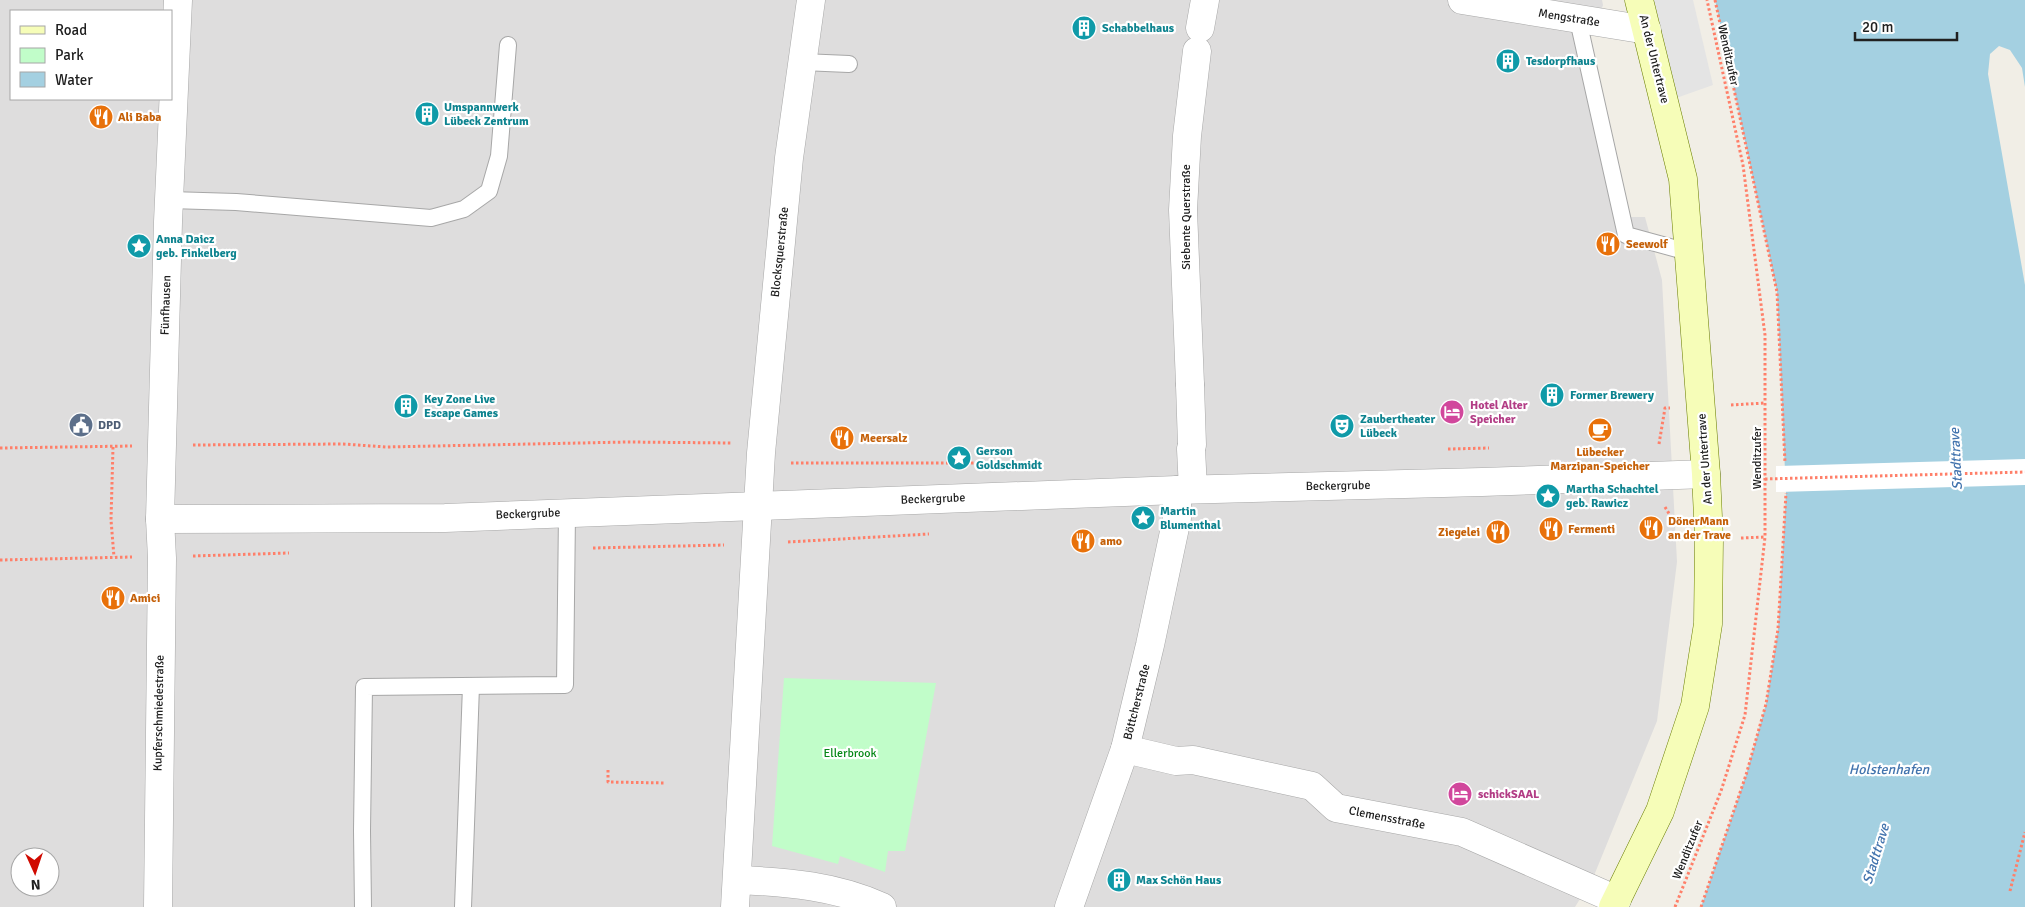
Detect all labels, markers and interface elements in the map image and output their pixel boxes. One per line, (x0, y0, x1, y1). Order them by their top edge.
street label: Mengstraße (1537, 6, 1601, 30)
legend (10, 10, 172, 100)
scale bar (1855, 10, 1958, 42)
street label: An der Untertrave (1636, 13, 1672, 105)
building icon: Schabbelhaus (1071, 15, 1097, 41)
text: 20 m (1862, 18, 1893, 36)
text: Road (55, 21, 87, 39)
place label: Schabbelhaus (1102, 21, 1175, 36)
street label: Wenditzufer (1714, 23, 1742, 88)
text: Park (55, 46, 84, 64)
building icon: Tesdorpfhaus (1495, 48, 1521, 74)
place label: Tesdorpfhaus (1526, 54, 1596, 69)
text: Water (55, 71, 93, 89)
place label: Umspannwerk Lübeck Zentrum (444, 100, 529, 129)
building icon: Umspannwerk Lübeck Zentrum (414, 101, 440, 127)
restaurant icon: Ali Baba (88, 104, 114, 130)
place label: Ali Baba (118, 110, 161, 125)
street label: Siebente Querstraße (1179, 164, 1194, 270)
street label: Blocksquerstraße (768, 206, 792, 298)
restaurant icon: Seewolf (1595, 231, 1621, 257)
place label: Anna Daicz geb. Finkelberg (156, 232, 237, 261)
place icon: Anna Daicz geb. Finkelberg (126, 233, 152, 259)
place label: Seewolf (1626, 237, 1668, 252)
street label: Fünfhausen (157, 275, 175, 335)
building icon: Former Brewery (1539, 382, 1565, 408)
place label: Former Brewery (1570, 388, 1654, 403)
place label: Key Zone Live Escape Games (424, 392, 499, 421)
building icon: Key Zone Live Escape Games (393, 393, 419, 419)
place label: Hotel Alter Speicher (1470, 398, 1528, 427)
hotel icon: Hotel Alter Speicher (1439, 399, 1465, 425)
public building icon: DPD (68, 412, 94, 438)
place label: Zaubertheater Lübeck (1360, 412, 1436, 441)
theatre icon: Zaubertheater Lübeck (1329, 413, 1355, 439)
street label: An der Untertrave (1694, 413, 1716, 505)
cafe icon: Lübecker Marzipan-Speicher (1587, 417, 1613, 443)
place label: DPD (98, 418, 121, 433)
restaurant icon: Meersalz (829, 425, 855, 451)
street label: Wenditzufer (1750, 426, 1765, 489)
water label: Stadttrave (1946, 427, 1966, 490)
place label: Meersalz (860, 431, 908, 446)
place label: Gerson Goldschmidt (976, 444, 1043, 473)
place icon: Gerson Goldschmidt (946, 445, 972, 471)
place label: Lübecker Marzipan-Speicher (1550, 445, 1650, 474)
street label: Beckergrube (1306, 478, 1370, 494)
place label: Martha Schachtel geb. Rawicz (1566, 482, 1659, 511)
place icon: Martha Schachtel geb. Rawicz (1535, 483, 1561, 509)
street label: Beckergrube (900, 490, 966, 508)
place label: Martin Blumenthal (1160, 504, 1221, 533)
street label: Beckergrube (495, 505, 561, 523)
place icon: Martin Blumenthal (1130, 505, 1156, 531)
place label: DönerMann an der Trave (1668, 514, 1731, 543)
restaurant icon: DönerMann an der Trave (1638, 515, 1664, 541)
restaurant icon: Fermenti (1538, 516, 1564, 542)
restaurant icon: Ziegelei (1485, 519, 1511, 545)
place label: Fermenti (1568, 522, 1615, 537)
place label: Ziegelei (1438, 525, 1480, 540)
restaurant icon: amo (1070, 528, 1096, 554)
place label: amo (1100, 534, 1122, 549)
restaurant icon: Amici (100, 585, 126, 611)
place label: Amici (130, 591, 160, 606)
street label: Kupferschmiedestraße (150, 655, 168, 771)
street label: Böttcherstraße (1120, 662, 1154, 742)
park label: Ellerbrook (823, 746, 877, 761)
water label: Holstenhafen (1849, 761, 1930, 778)
hotel icon: schickSAAL (1447, 781, 1473, 807)
place label: schickSAAL (1478, 787, 1540, 802)
street label: Clemensstraße (1348, 803, 1426, 833)
street label: Wenditzufer (1669, 818, 1707, 882)
water label: Stadttrave (1859, 821, 1893, 886)
north arrow (10, 847, 60, 897)
building icon: Max Schön Haus (1106, 867, 1132, 893)
place label: Max Schön Haus (1136, 873, 1222, 888)
text: N (30, 876, 41, 893)

